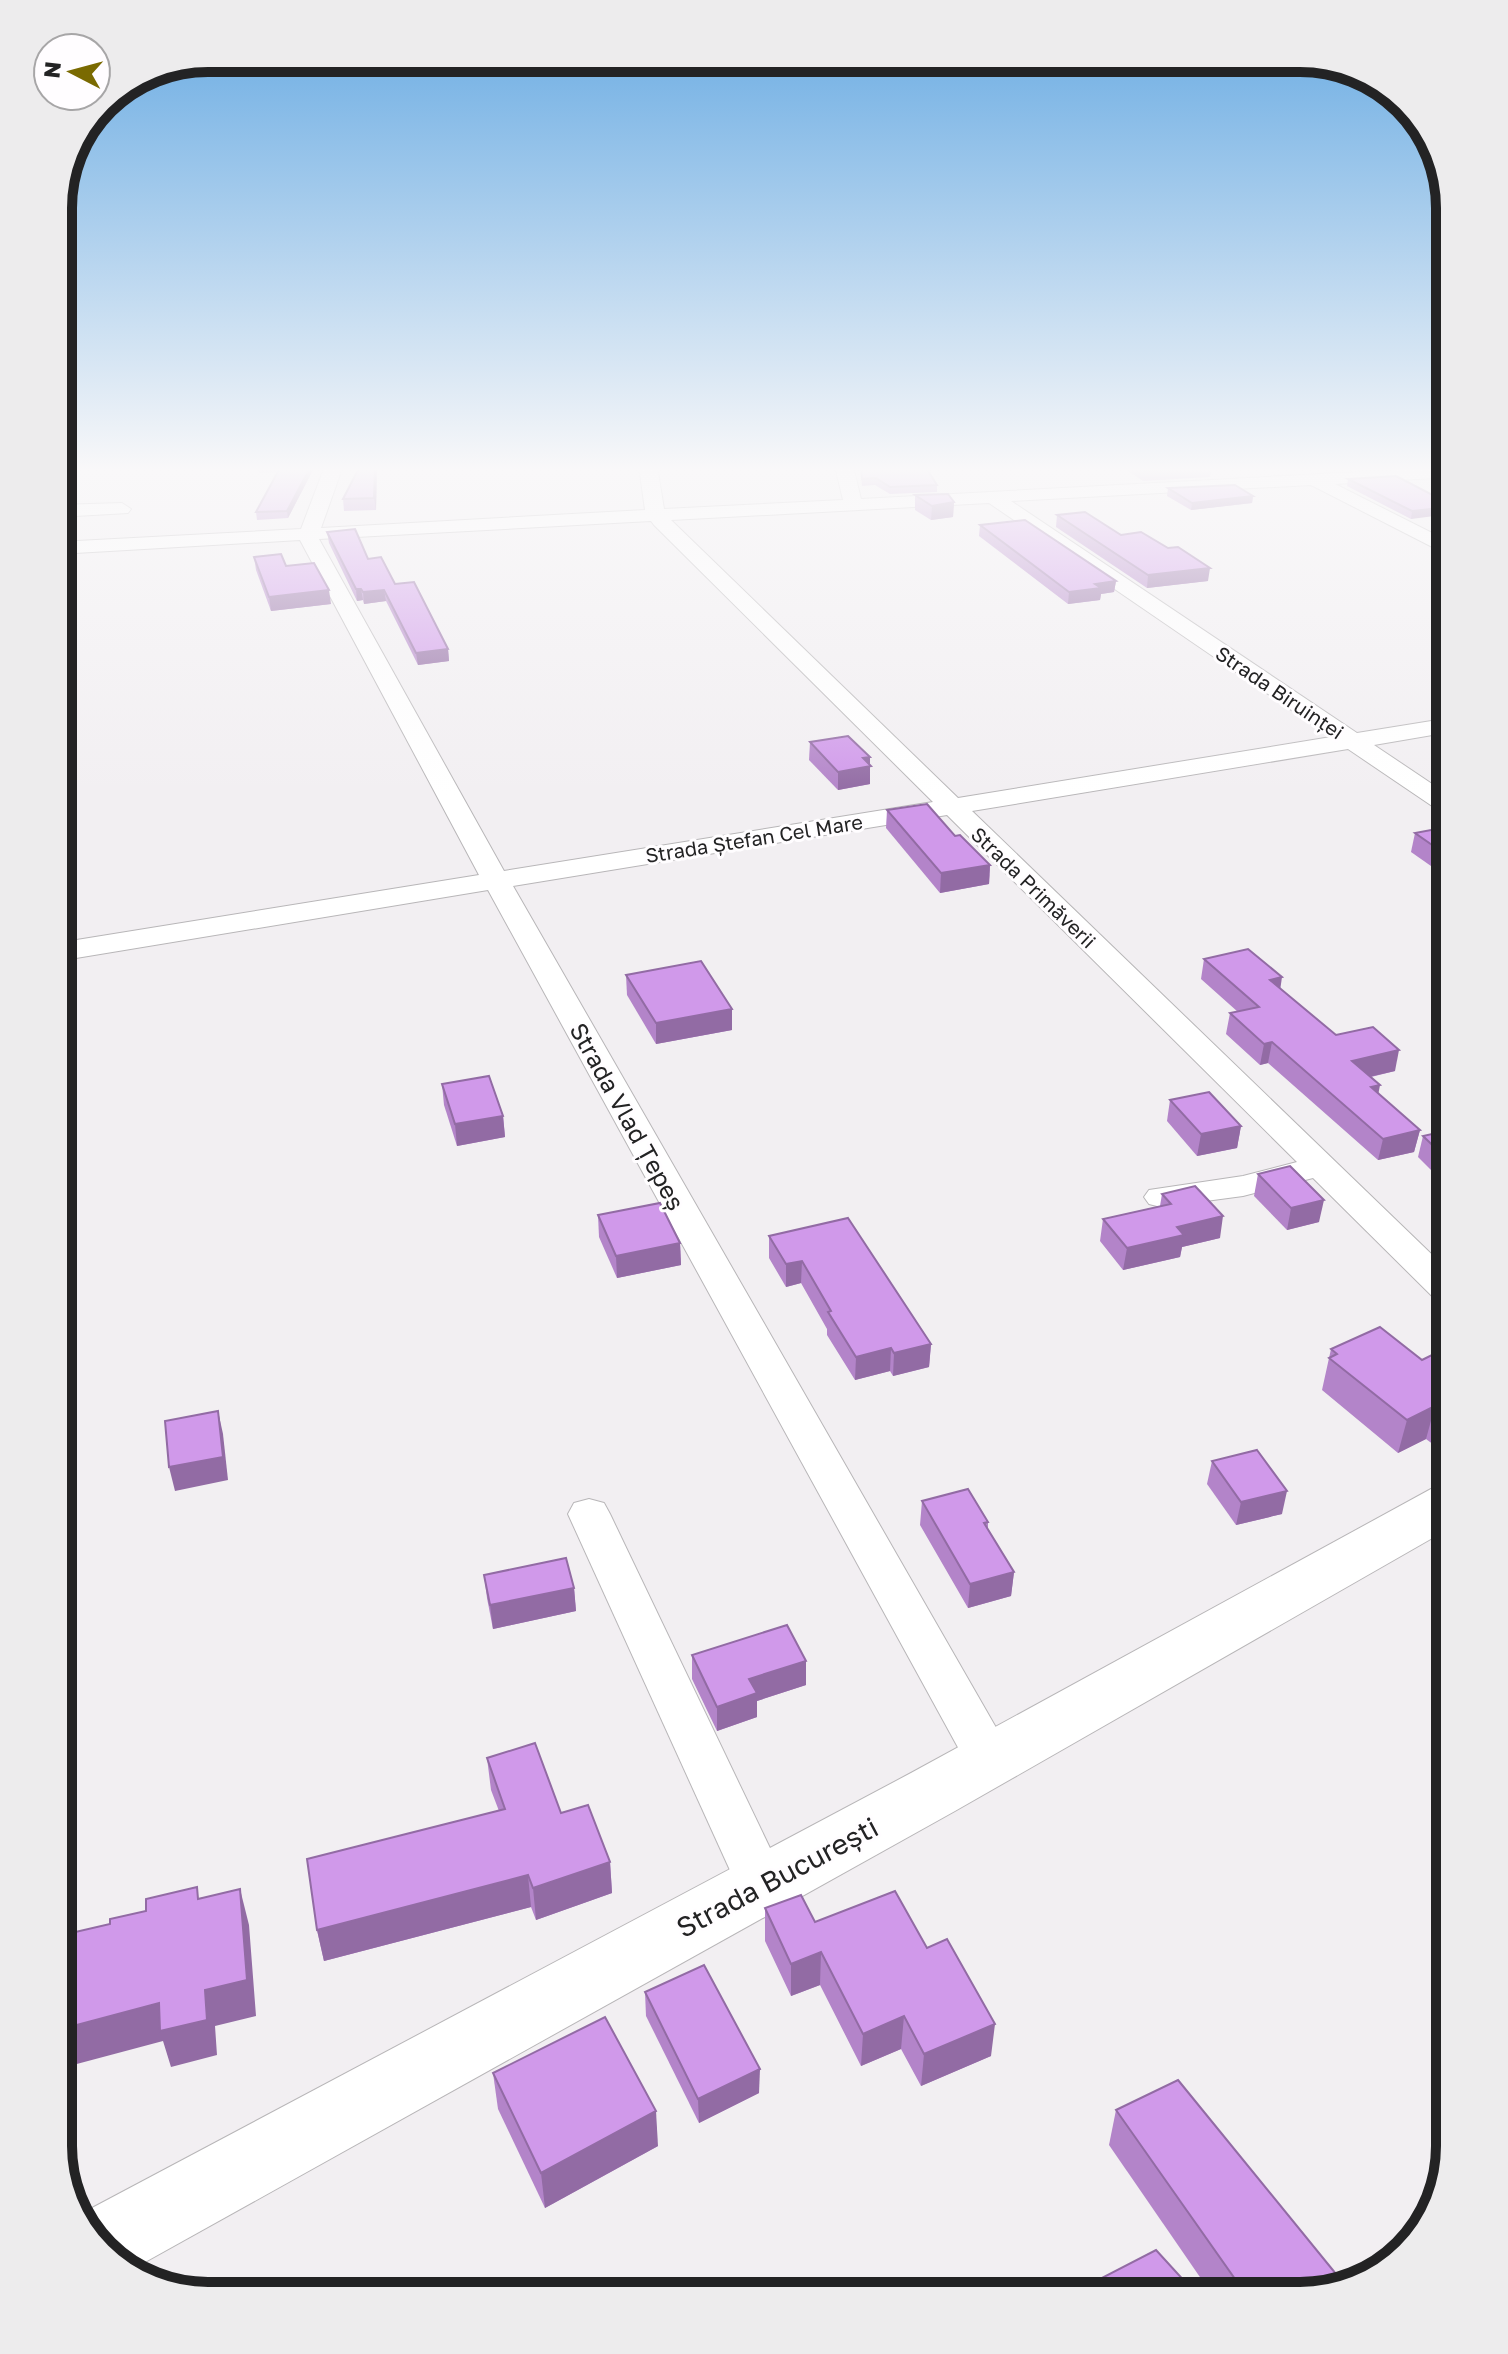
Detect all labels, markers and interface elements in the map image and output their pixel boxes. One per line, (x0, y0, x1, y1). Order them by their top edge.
north arrow (32, 32, 112, 112)
text: N (37, 60, 66, 80)
street label: Strada Biruinței (1211, 640, 1349, 744)
street label: Strada Ștefan Cel Mare (644, 809, 864, 868)
street label: Strada Primăverii (967, 822, 1101, 952)
street label: Strada Vlad Țepeș (564, 1017, 692, 1215)
street label: Strada București (671, 1810, 883, 1944)

